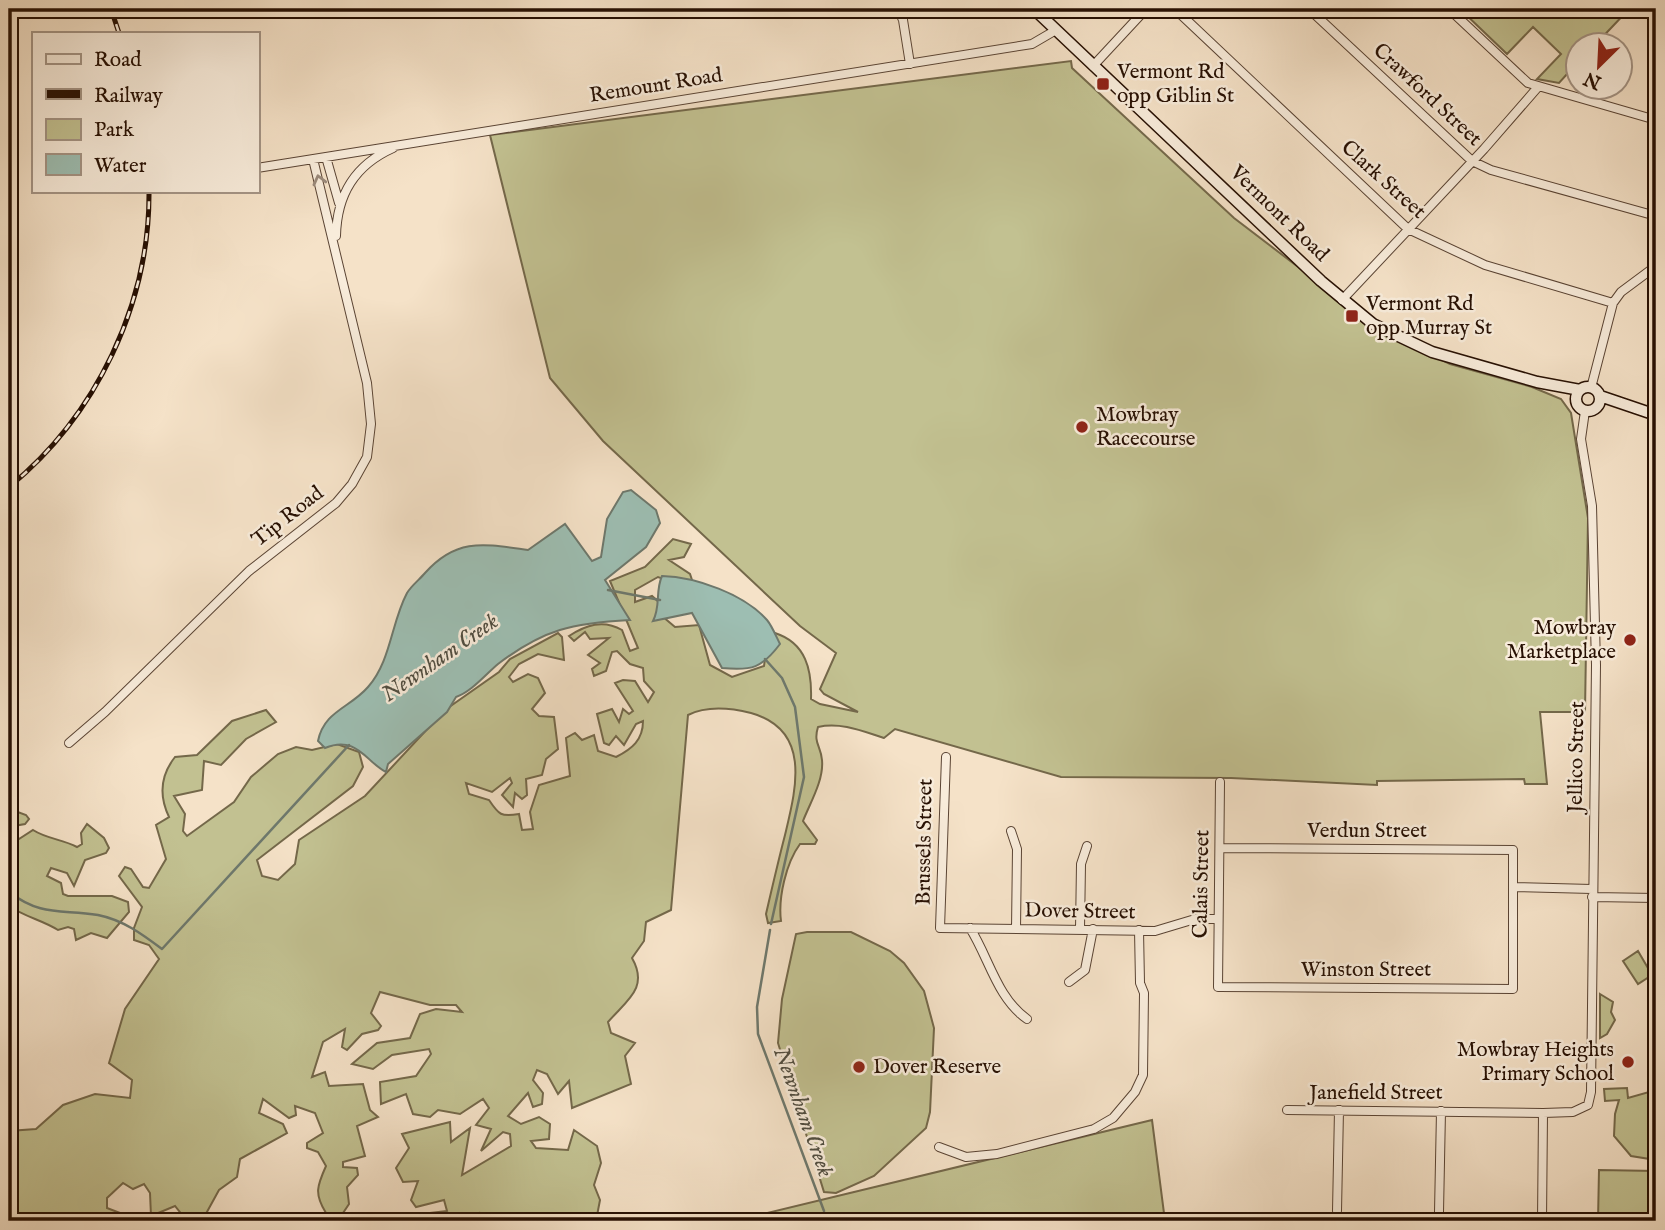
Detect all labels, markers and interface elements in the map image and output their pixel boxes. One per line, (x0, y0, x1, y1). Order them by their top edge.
legend (32, 32, 259, 192)
north arrow (1564, 32, 1634, 102)
street label: Crawford Street (1367, 38, 1487, 152)
text: Road (94, 47, 142, 74)
place label: Vermont Rd opp Giblin St (1116, 59, 1234, 110)
street label: Remount Road (588, 62, 725, 110)
text: N (1580, 65, 1606, 94)
marker: Vermont Rd opp Giblin St (1095, 76, 1111, 92)
text: Railway (94, 83, 164, 110)
text: Park (94, 117, 135, 144)
street label: Clark Street (1335, 135, 1431, 225)
text: Water (94, 153, 147, 180)
street label: Vermont Road (1223, 159, 1335, 269)
one-way arrow (312, 175, 327, 187)
place label: Vermont Rd opp Murray St (1365, 291, 1492, 342)
marker: Vermont Rd opp Murray St (1344, 308, 1360, 324)
place label: Mowbray Racecourse (1096, 402, 1196, 453)
marker: Mowbray Racecourse (1074, 419, 1090, 435)
street label: Tip Road (246, 480, 330, 554)
water label: Newnham Creek (376, 607, 504, 709)
place label: Mowbray Marketplace (1507, 615, 1617, 666)
marker: Mowbray Marketplace (1622, 632, 1638, 648)
street label: Jellico Street (1562, 701, 1591, 815)
street label: Brussels Street (910, 778, 940, 906)
street label: Verdun Street (1306, 818, 1427, 845)
street label: Calais Street (1188, 829, 1216, 939)
street label: Dover Street (1024, 898, 1136, 926)
street label: Winston Street (1301, 957, 1431, 984)
place label: Mowbray Heights Primary School (1457, 1037, 1614, 1088)
water label: Newnham Creek (766, 1043, 840, 1181)
place label: Dover Reserve (873, 1054, 1002, 1081)
marker: Mowbray Heights Primary School (1620, 1054, 1636, 1070)
marker: Dover Reserve (851, 1059, 867, 1075)
street label: Janefield Street (1307, 1080, 1443, 1107)

